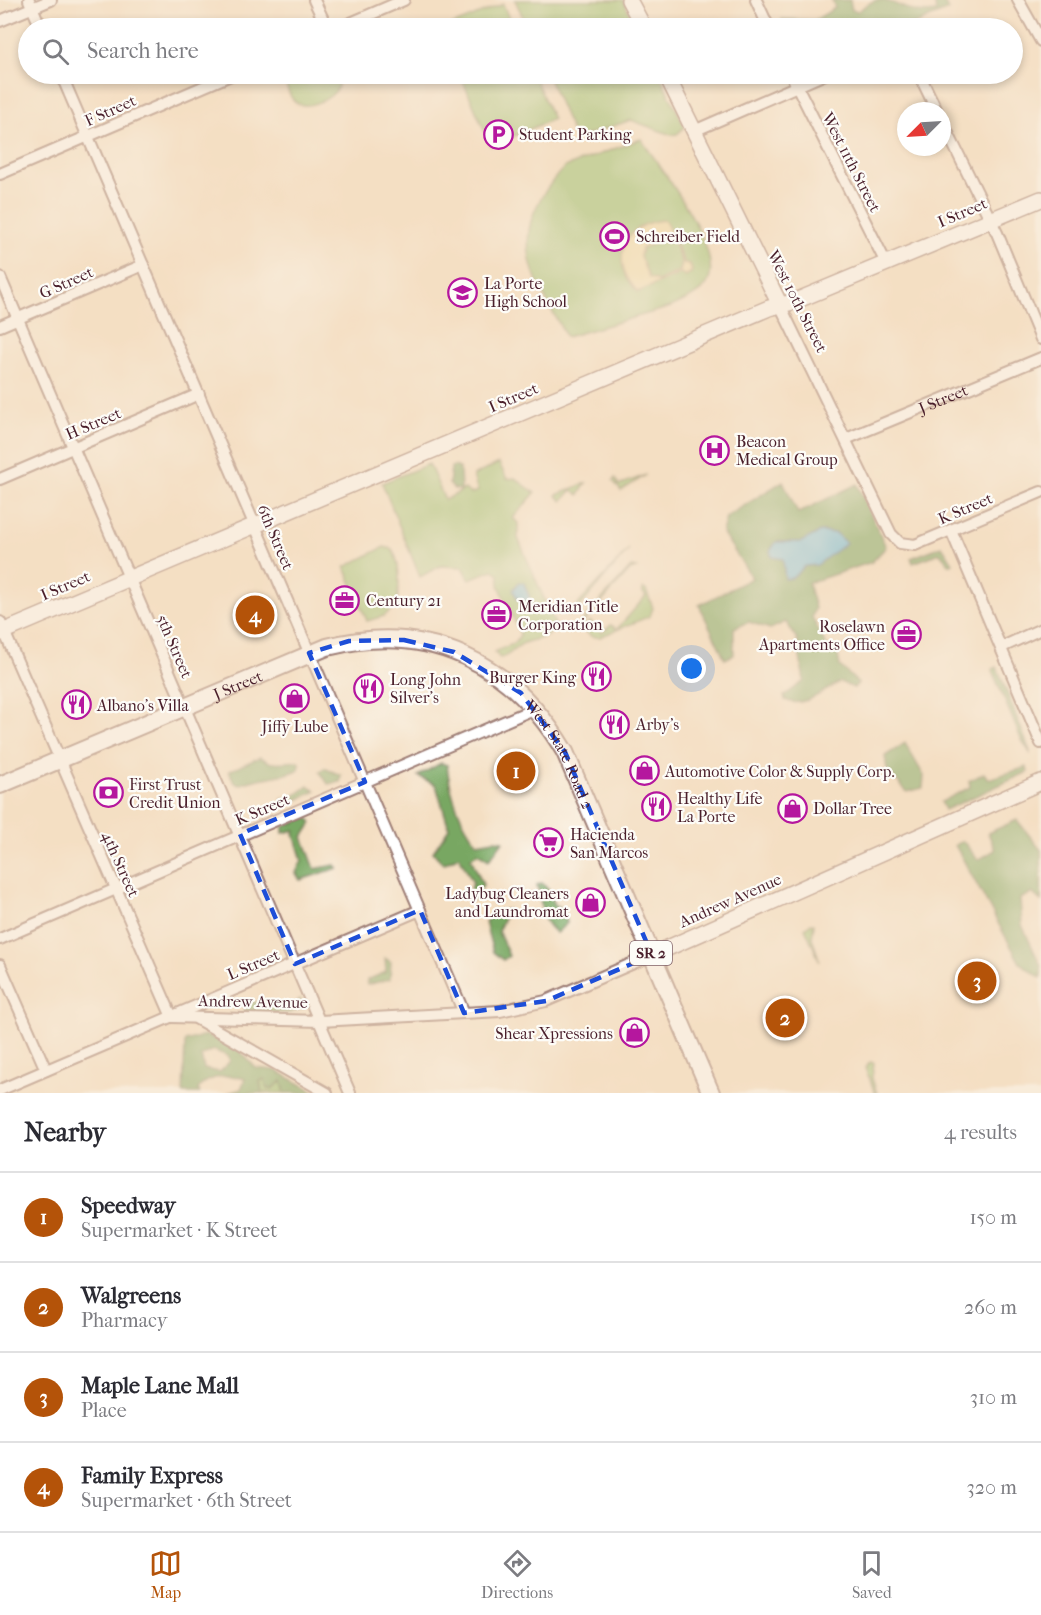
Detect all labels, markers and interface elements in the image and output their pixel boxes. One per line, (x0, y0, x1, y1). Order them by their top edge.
search box (18, 18, 1023, 84)
icon: search (39, 35, 72, 68)
text: Search here (87, 38, 199, 64)
street label: F Street (82, 91, 139, 130)
north arrow (897, 102, 951, 156)
street label: West 11th Street (818, 108, 885, 216)
parking icon: Student Parking (482, 118, 514, 150)
place label: Student Parking (519, 125, 632, 144)
street label: I Street (935, 193, 990, 231)
sports icon: Schreiber Field (599, 220, 631, 252)
place label: Schreiber Field (636, 227, 740, 246)
street label: West 10th Street (763, 246, 832, 356)
street label: G Street (36, 262, 96, 303)
place label: La Porte High School (484, 274, 568, 311)
school or university icon: La Porte High School (447, 276, 479, 308)
street label: I Street (486, 378, 541, 416)
street label: J Street (914, 380, 971, 419)
street label: H Street (63, 403, 124, 444)
place label: Beacon Medical Group (736, 432, 838, 469)
hospital icon: Beacon Medical Group (699, 434, 731, 466)
street label: K Street (935, 488, 996, 528)
street label: 6th Street (253, 502, 298, 573)
street label: I Street (38, 566, 93, 604)
office icon: Century 21 (329, 584, 361, 616)
place label: Century 21 (366, 591, 441, 610)
pin: 4 (236, 592, 274, 638)
place label: Meridian Title Corporation (518, 597, 618, 634)
office icon: Meridian Title Corporation (481, 599, 513, 631)
street label: 5th Street (153, 612, 197, 681)
place label: Roselawn Apartments Office (758, 617, 886, 654)
office icon: Roselawn Apartments Office (890, 619, 922, 651)
your location (677, 654, 706, 683)
restaurant icon: Burger King (581, 661, 613, 693)
street label: J Street (209, 666, 266, 705)
place label: Burger King (489, 668, 576, 687)
place label: Long John Silver's (390, 670, 462, 707)
restaurant icon: Long John Silver's (353, 672, 385, 704)
shop icon: Jiffy Lube (279, 682, 311, 714)
restaurant icon: Albano's Villa (60, 689, 92, 721)
street label: West State Road 2 (520, 695, 597, 812)
place label: Albano's Villa (96, 696, 189, 715)
restaurant icon: Arby's (599, 708, 631, 740)
place label: Arby's (635, 715, 679, 734)
place label: Jiffy Lube (260, 717, 328, 736)
pin: 1 (496, 748, 536, 794)
shop icon: Automotive Color & Supply Corp. (628, 755, 660, 787)
place label: Automotive Color & Supply Corp. (664, 762, 895, 781)
place label: First Trust Credit Union (129, 775, 221, 812)
bank icon: First Trust Credit Union (92, 777, 124, 809)
street label: K Street (232, 789, 293, 829)
place label: Healthy Life La Porte (677, 789, 763, 826)
restaurant icon: Healthy Life La Porte (640, 791, 672, 823)
shop icon: Dollar Tree (776, 792, 808, 824)
place label: Dollar Tree (813, 799, 892, 818)
place label: Hacienda San Marcos (570, 825, 648, 862)
supermarket icon: Hacienda San Marcos (533, 827, 565, 859)
street label: 4th Street (98, 828, 144, 900)
street label: Andrew Avenue (675, 869, 784, 932)
place label: Ladybug Cleaners and Laundromat (445, 884, 569, 921)
shop icon: Ladybug Cleaners and Laundromat (574, 886, 606, 918)
road number: SR 2 (630, 941, 672, 965)
street label: L Street (224, 945, 283, 984)
pin: 3 (958, 958, 996, 1004)
street label: Andrew Avenue (197, 991, 308, 1012)
pin: 2 (766, 996, 804, 1040)
shop icon: Shear Xpressions (618, 1017, 650, 1049)
place label: Shear Xpressions (495, 1024, 613, 1043)
text: Nearby (24, 1117, 106, 1148)
text: 4 results (944, 1121, 1017, 1144)
text: Speedway (81, 1193, 176, 1219)
text: 1 (40, 1206, 47, 1229)
text: 150 m (969, 1206, 1017, 1229)
text: Supermarket · K Street (81, 1219, 277, 1242)
text: Walgreens (81, 1283, 181, 1309)
text: 2 (38, 1296, 49, 1319)
text: 260 m (964, 1296, 1017, 1319)
text: Pharmacy (81, 1309, 167, 1332)
text: Maple Lane Mall (81, 1373, 239, 1399)
text: 3 (39, 1386, 48, 1409)
text: 310 m (970, 1386, 1017, 1409)
text: Place (81, 1399, 127, 1422)
text: Family Express (81, 1463, 223, 1489)
text: 4 (38, 1476, 49, 1499)
text: 320 m (967, 1476, 1017, 1499)
text: Supermarket · 6th Street (81, 1489, 292, 1512)
tab: Map (149, 1547, 182, 1602)
tab: Directions (481, 1547, 553, 1602)
tab: Saved (852, 1547, 892, 1602)

